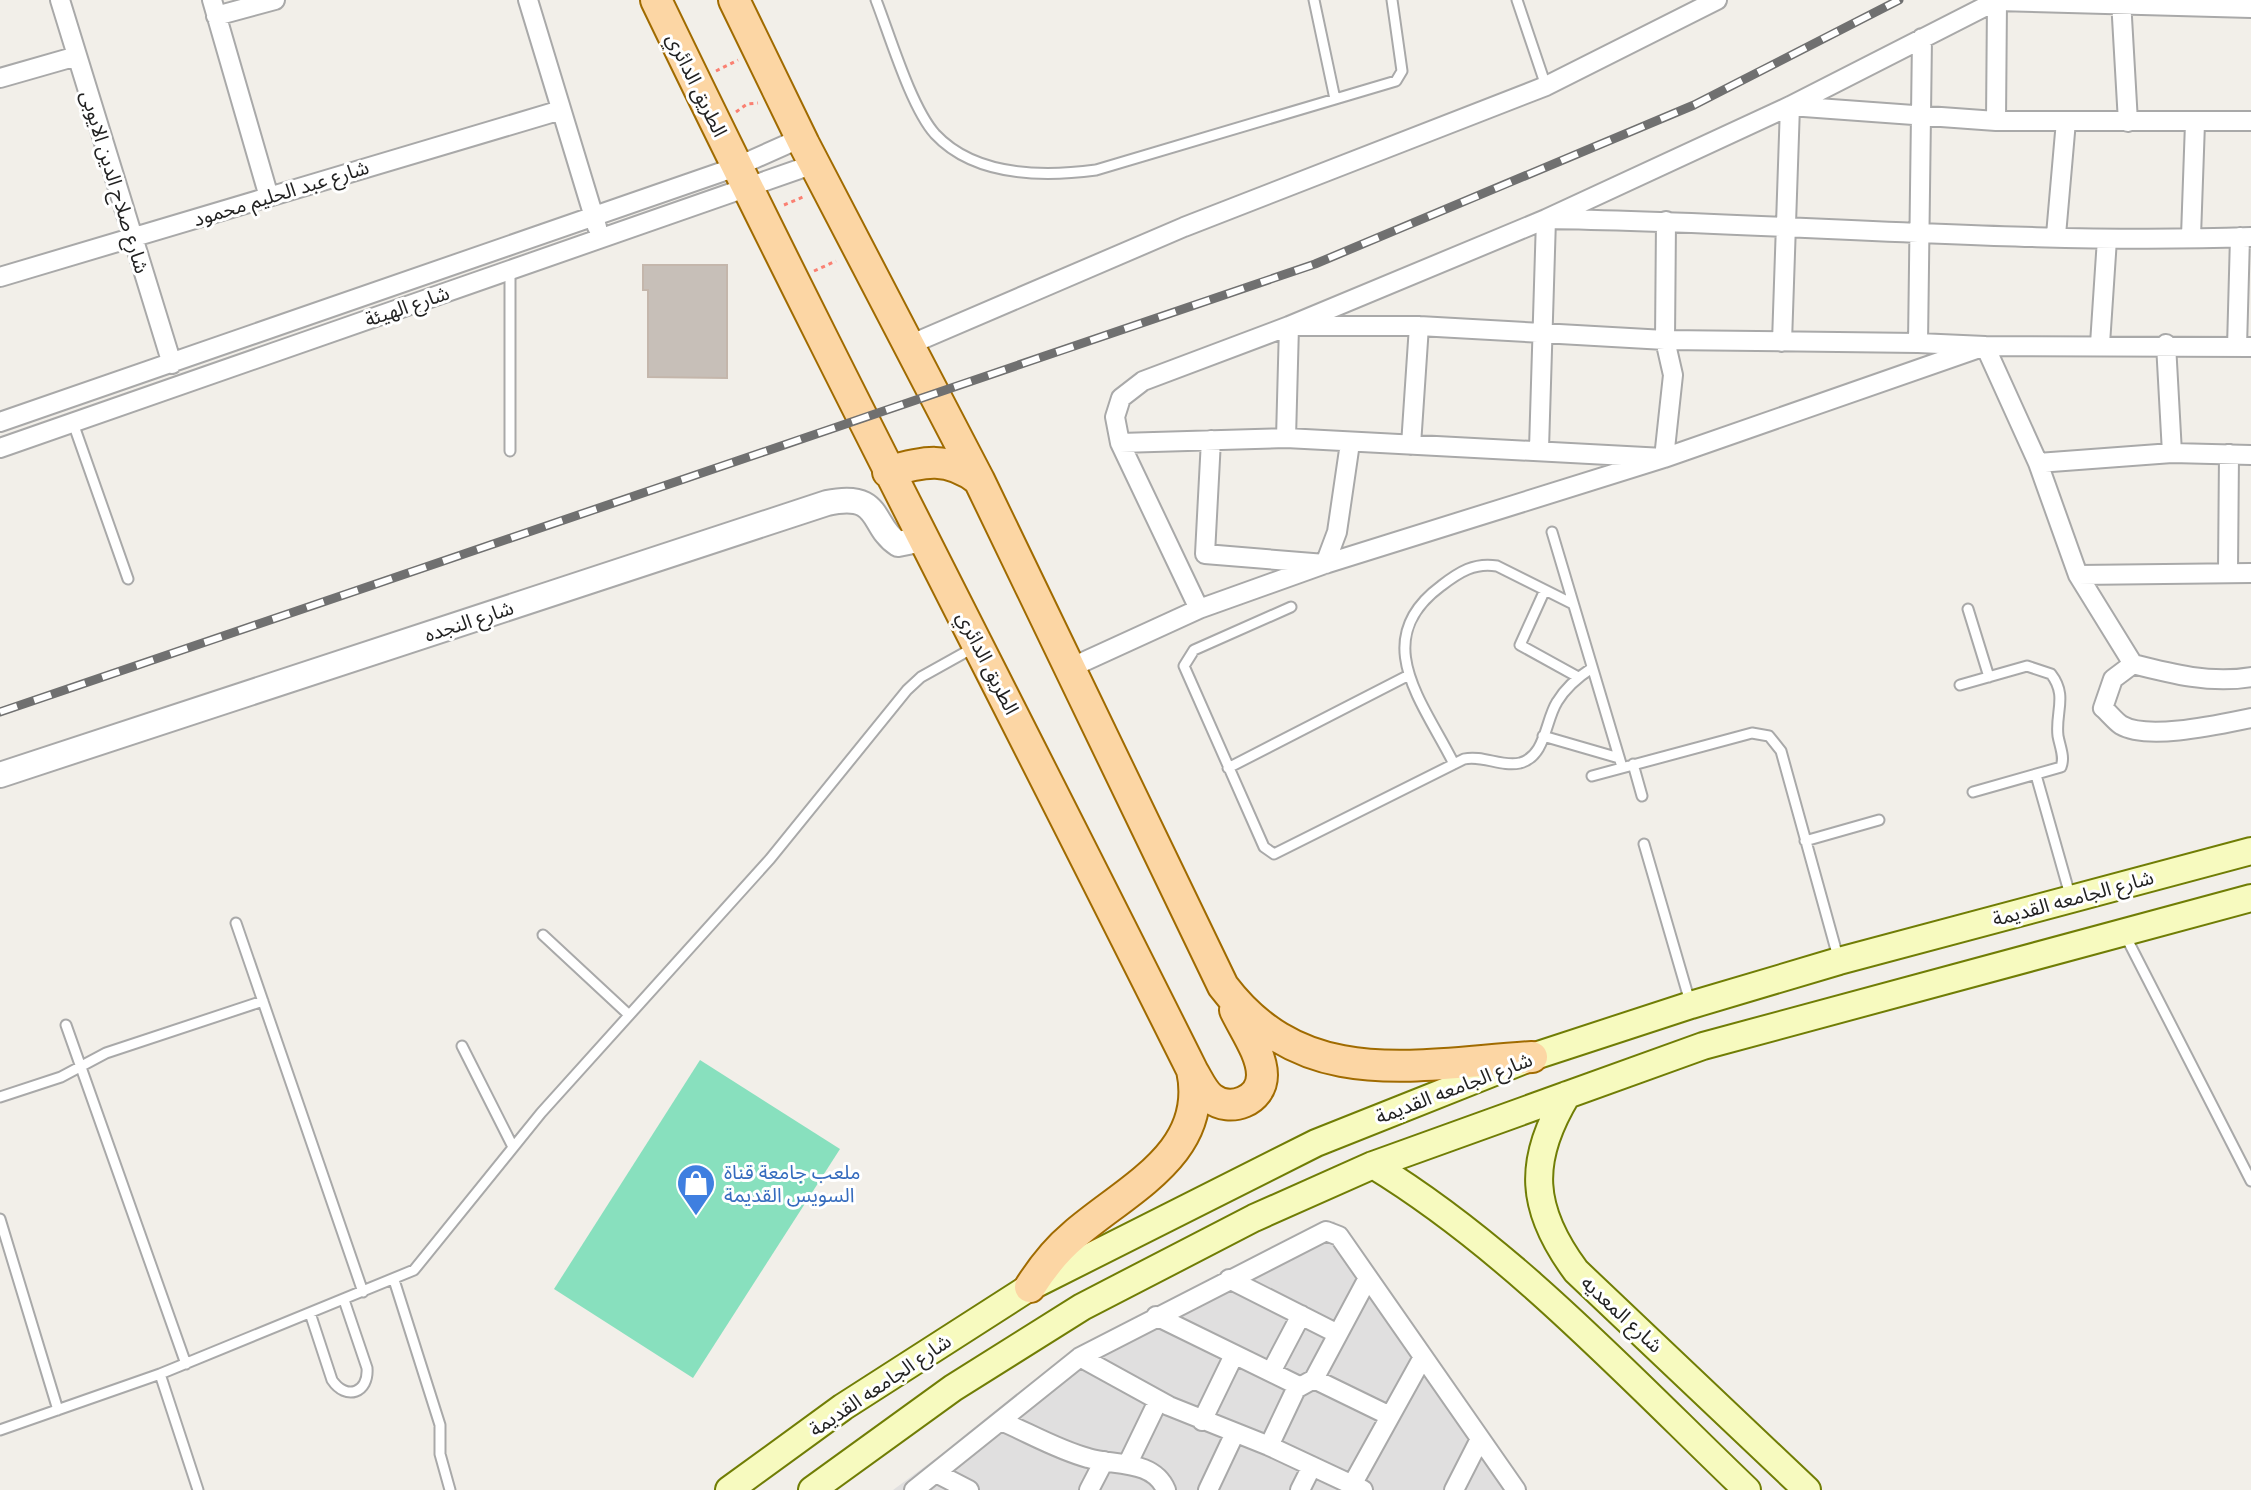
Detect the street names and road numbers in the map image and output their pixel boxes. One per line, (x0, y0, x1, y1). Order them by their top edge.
street label: الطريق الدائري (658, 29, 732, 142)
street label: شارع صلاح الدين الايوبى (73, 88, 154, 277)
street label: شارع عبد الحليم محمود (190, 155, 373, 234)
street label: شارع الهيئة (361, 280, 454, 335)
street label: شارع النجده (421, 595, 517, 650)
street label: الطريق الدائري (949, 607, 1024, 720)
street label: شارع الجامعه القديمة (1990, 865, 2157, 934)
street label: شارع الجامعه القديمة (1372, 1047, 1537, 1132)
street label: شارع المعديه (1574, 1270, 1668, 1360)
street label: شارع الجامعه القديمة (805, 1329, 957, 1444)

